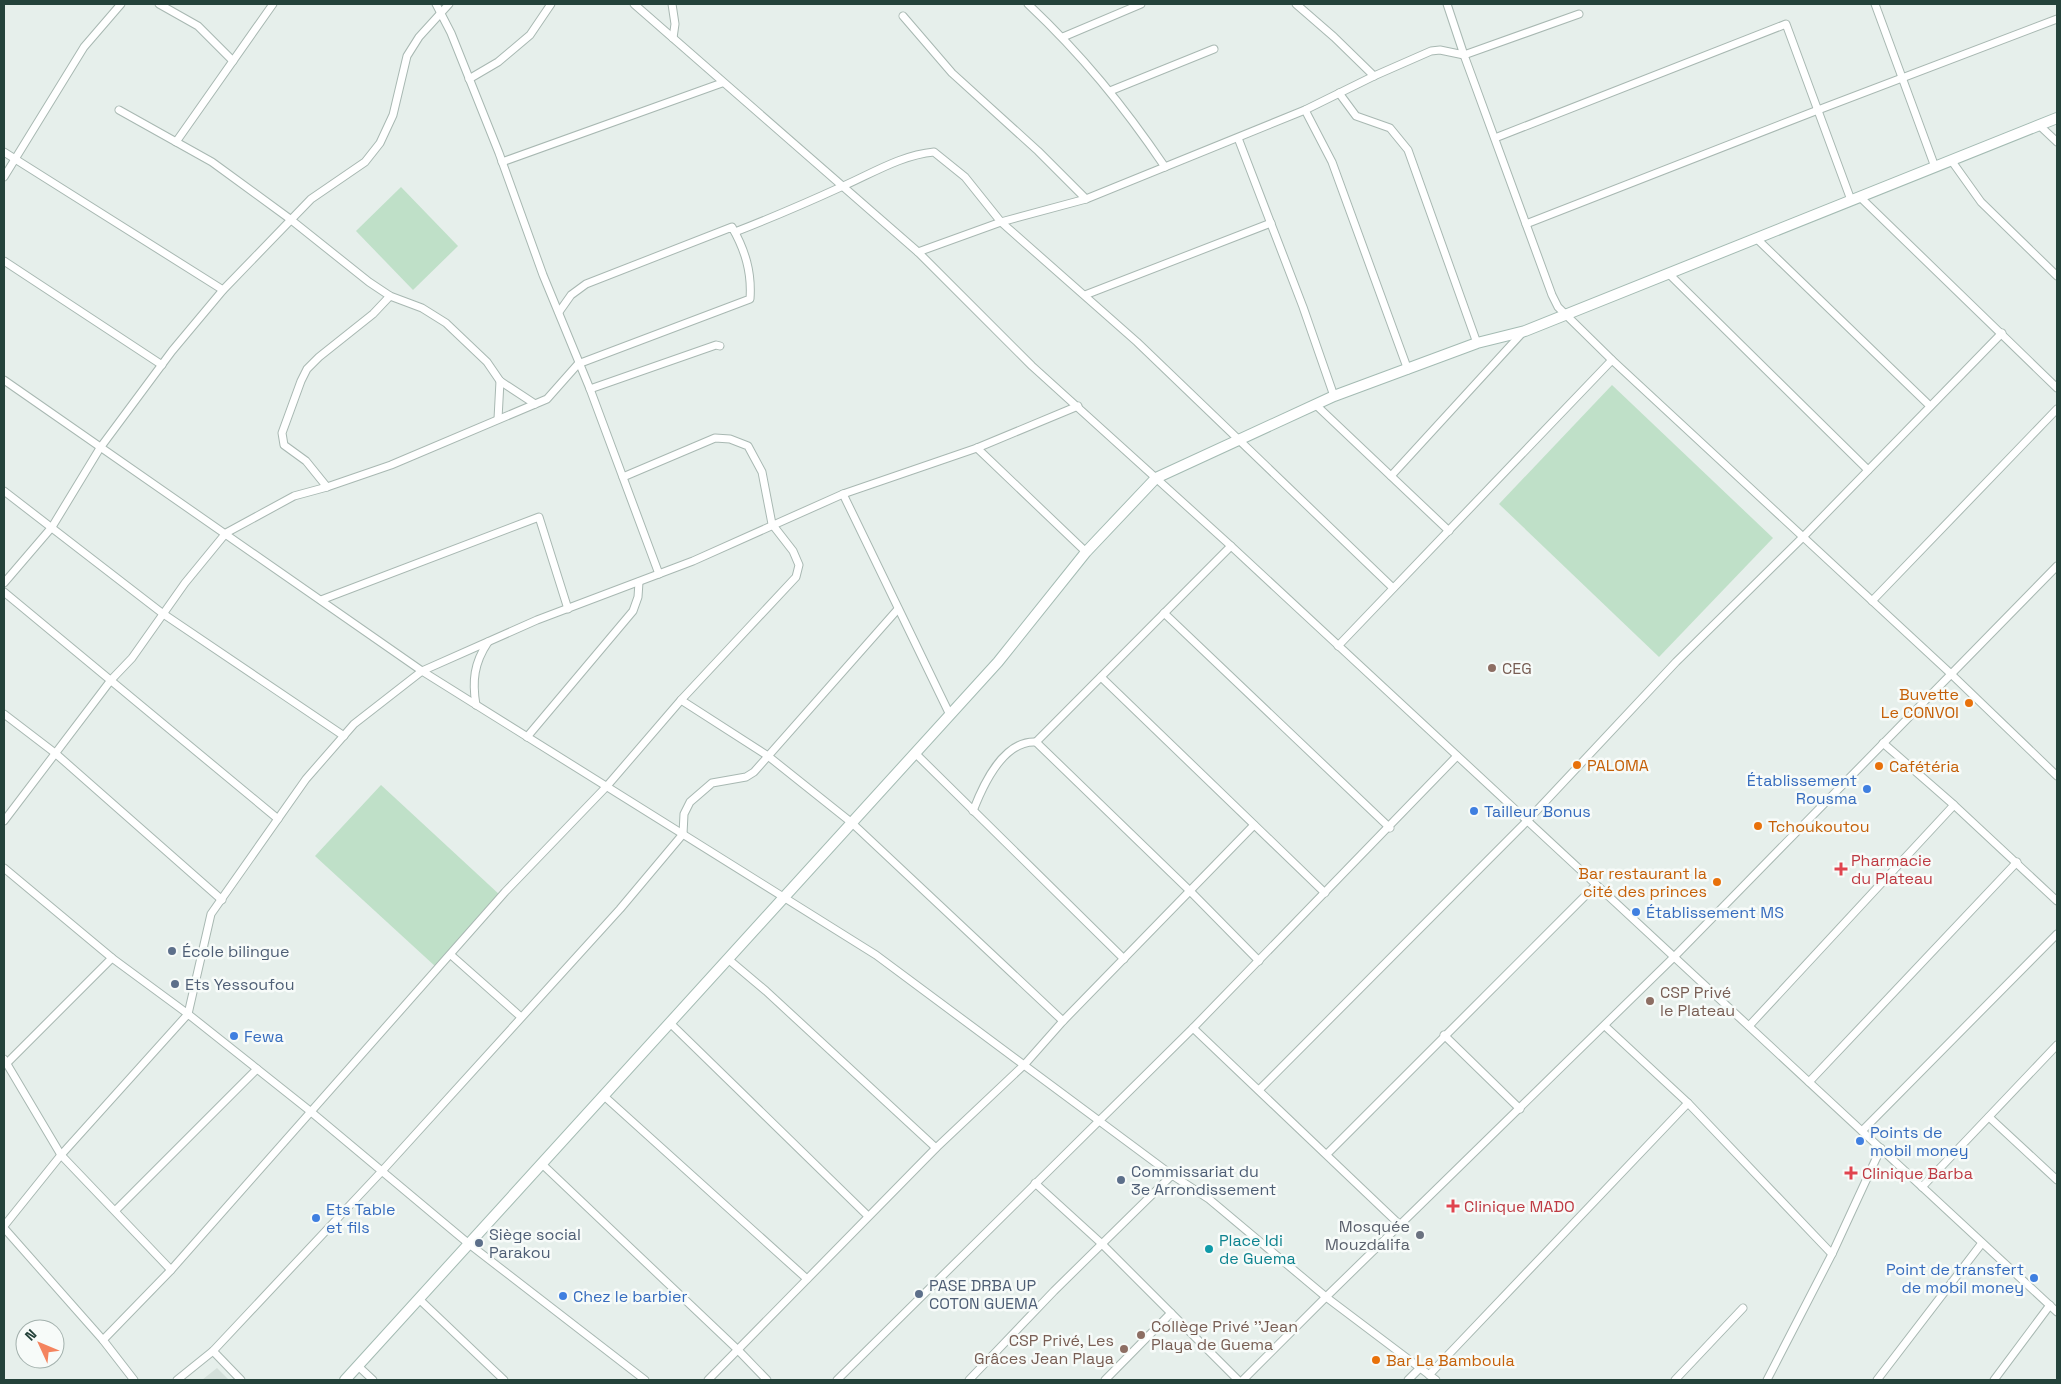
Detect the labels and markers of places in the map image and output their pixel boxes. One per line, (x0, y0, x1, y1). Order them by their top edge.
place label: CEG (1502, 658, 1532, 679)
marker: CEG (1486, 662, 1498, 674)
place label: Buvette Le CONVOI (1881, 684, 1959, 723)
marker: Buvette Le CONVOI (1963, 697, 1975, 709)
place label: PALOMA (1587, 755, 1649, 776)
place label: Cafétéria (1889, 756, 1960, 777)
marker: PALOMA (1571, 759, 1583, 771)
marker: Cafétéria (1873, 760, 1885, 772)
place label: Établissement Rousma (1747, 770, 1857, 809)
marker: Établissement Rousma (1861, 783, 1873, 795)
place label: Tailleur Bonus (1484, 801, 1591, 822)
marker: Tailleur Bonus (1468, 805, 1480, 817)
place label: Tchoukoutou (1768, 816, 1869, 837)
marker: Tchoukoutou (1752, 820, 1764, 832)
place label: Pharmacie du Plateau (1851, 850, 1933, 889)
place label: Bar restaurant la cité des princes (1578, 863, 1707, 902)
marker: Pharmacie du Plateau (1835, 863, 1847, 875)
marker: Bar restaurant la cité des princes (1711, 876, 1723, 888)
place label: Établissement MS (1646, 902, 1784, 923)
marker: Établissement MS (1630, 906, 1642, 918)
place label: École bilingue (182, 941, 289, 962)
marker: École bilingue (166, 945, 178, 957)
place label: Ets Yessoufou (185, 974, 294, 995)
marker: Ets Yessoufou (169, 978, 181, 990)
place label: CSP Privé le Plateau (1660, 982, 1735, 1021)
marker: CSP Privé le Plateau (1644, 995, 1656, 1007)
place label: Fewa (244, 1026, 284, 1047)
marker: Fewa (228, 1030, 240, 1042)
place label: Points de mobil money (1870, 1122, 1969, 1161)
marker: Points de mobil money (1854, 1135, 1866, 1147)
place label: Commissariat du 3e Arrondissement (1131, 1161, 1276, 1200)
place label: Clinique Barba (1862, 1163, 1973, 1184)
marker: Clinique Barba (1844, 1166, 1858, 1180)
marker: Commissariat du 3e Arrondissement (1115, 1174, 1127, 1186)
place label: Clinique MADO (1464, 1196, 1575, 1217)
place label: Ets Table et fils (326, 1199, 395, 1238)
marker: Clinique MADO (1446, 1199, 1460, 1213)
marker: Ets Table et fils (310, 1212, 322, 1224)
place label: Mosquée Mouzdalifa (1325, 1216, 1410, 1255)
place label: Siège social Parakou (489, 1224, 581, 1263)
marker: Mosquée Mouzdalifa (1414, 1229, 1426, 1241)
place label: Place Idi de Guema (1219, 1230, 1296, 1269)
marker: Siège social Parakou (473, 1237, 485, 1249)
marker: Place Idi de Guema (1203, 1243, 1215, 1255)
place label: Point de transfert de mobil money (1886, 1259, 2024, 1298)
marker: Point de transfert de mobil money (2028, 1272, 2040, 1284)
place label: PASE DRBA UP COTON GUEMA (929, 1275, 1038, 1314)
place label: Chez le barbier (573, 1286, 687, 1307)
marker: PASE DRBA UP COTON GUEMA (913, 1288, 925, 1300)
marker: Chez le barbier (557, 1290, 569, 1302)
place label: Collège Privé ''Jean Playa de Guema (1151, 1316, 1298, 1355)
marker: Collège Privé ''Jean Playa de Guema (1135, 1329, 1147, 1341)
place label: CSP Privé, Les Grâces Jean Playa (974, 1330, 1114, 1369)
marker: CSP Privé, Les Grâces Jean Playa (1118, 1343, 1130, 1355)
place label: Bar La Bamboula (1386, 1350, 1515, 1371)
marker: Bar La Bamboula (1370, 1354, 1382, 1366)

